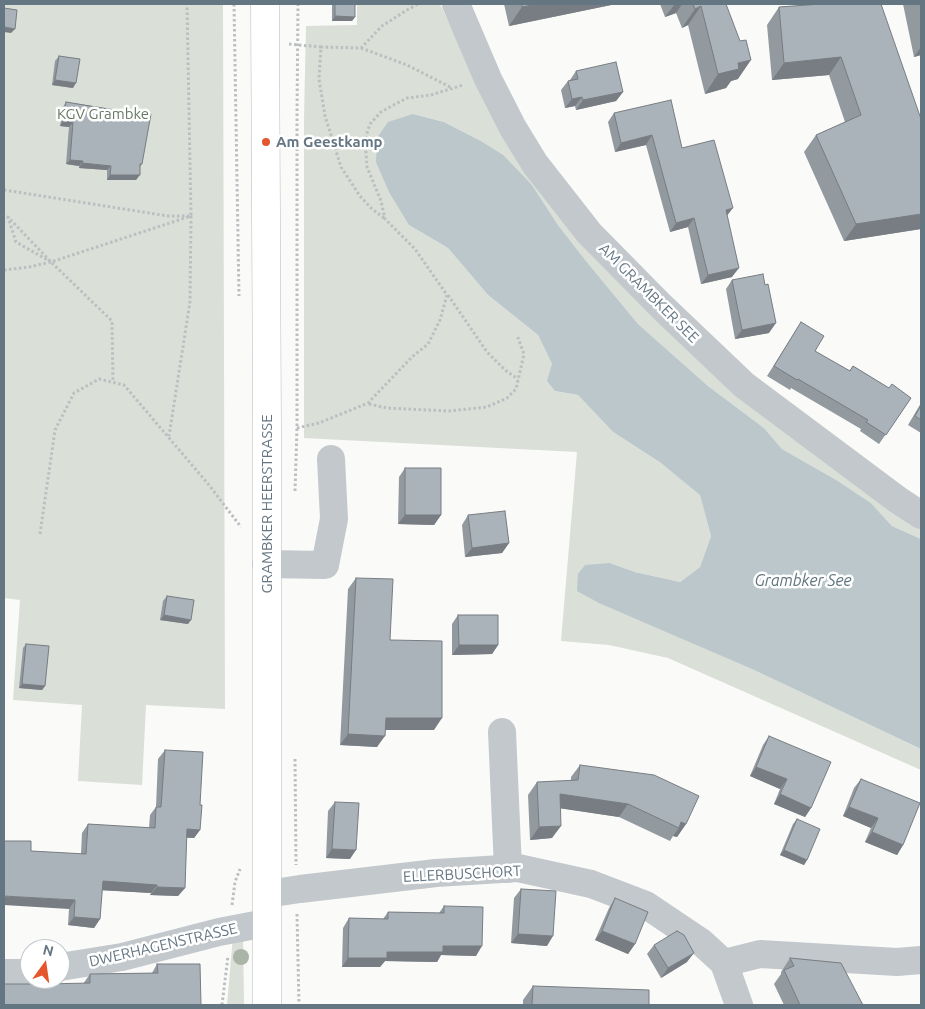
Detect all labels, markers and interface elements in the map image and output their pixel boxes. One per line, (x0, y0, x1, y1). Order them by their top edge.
park label: KGV Grambke (57, 105, 149, 123)
place label: Am Geestkamp (276, 133, 383, 151)
marker: Am Geestkamp (260, 136, 272, 148)
street label: AM GRAMBKER SEE (596, 240, 702, 346)
street label: GRAMBKER HEERSTRASSE (258, 414, 276, 594)
water label: Grambker See (754, 571, 852, 591)
street label: ELLERBUSCHORT (403, 862, 521, 886)
street label: DWERHAGENSTRASSE (87, 919, 239, 971)
north arrow (20, 939, 70, 989)
text: N (41, 941, 55, 959)

